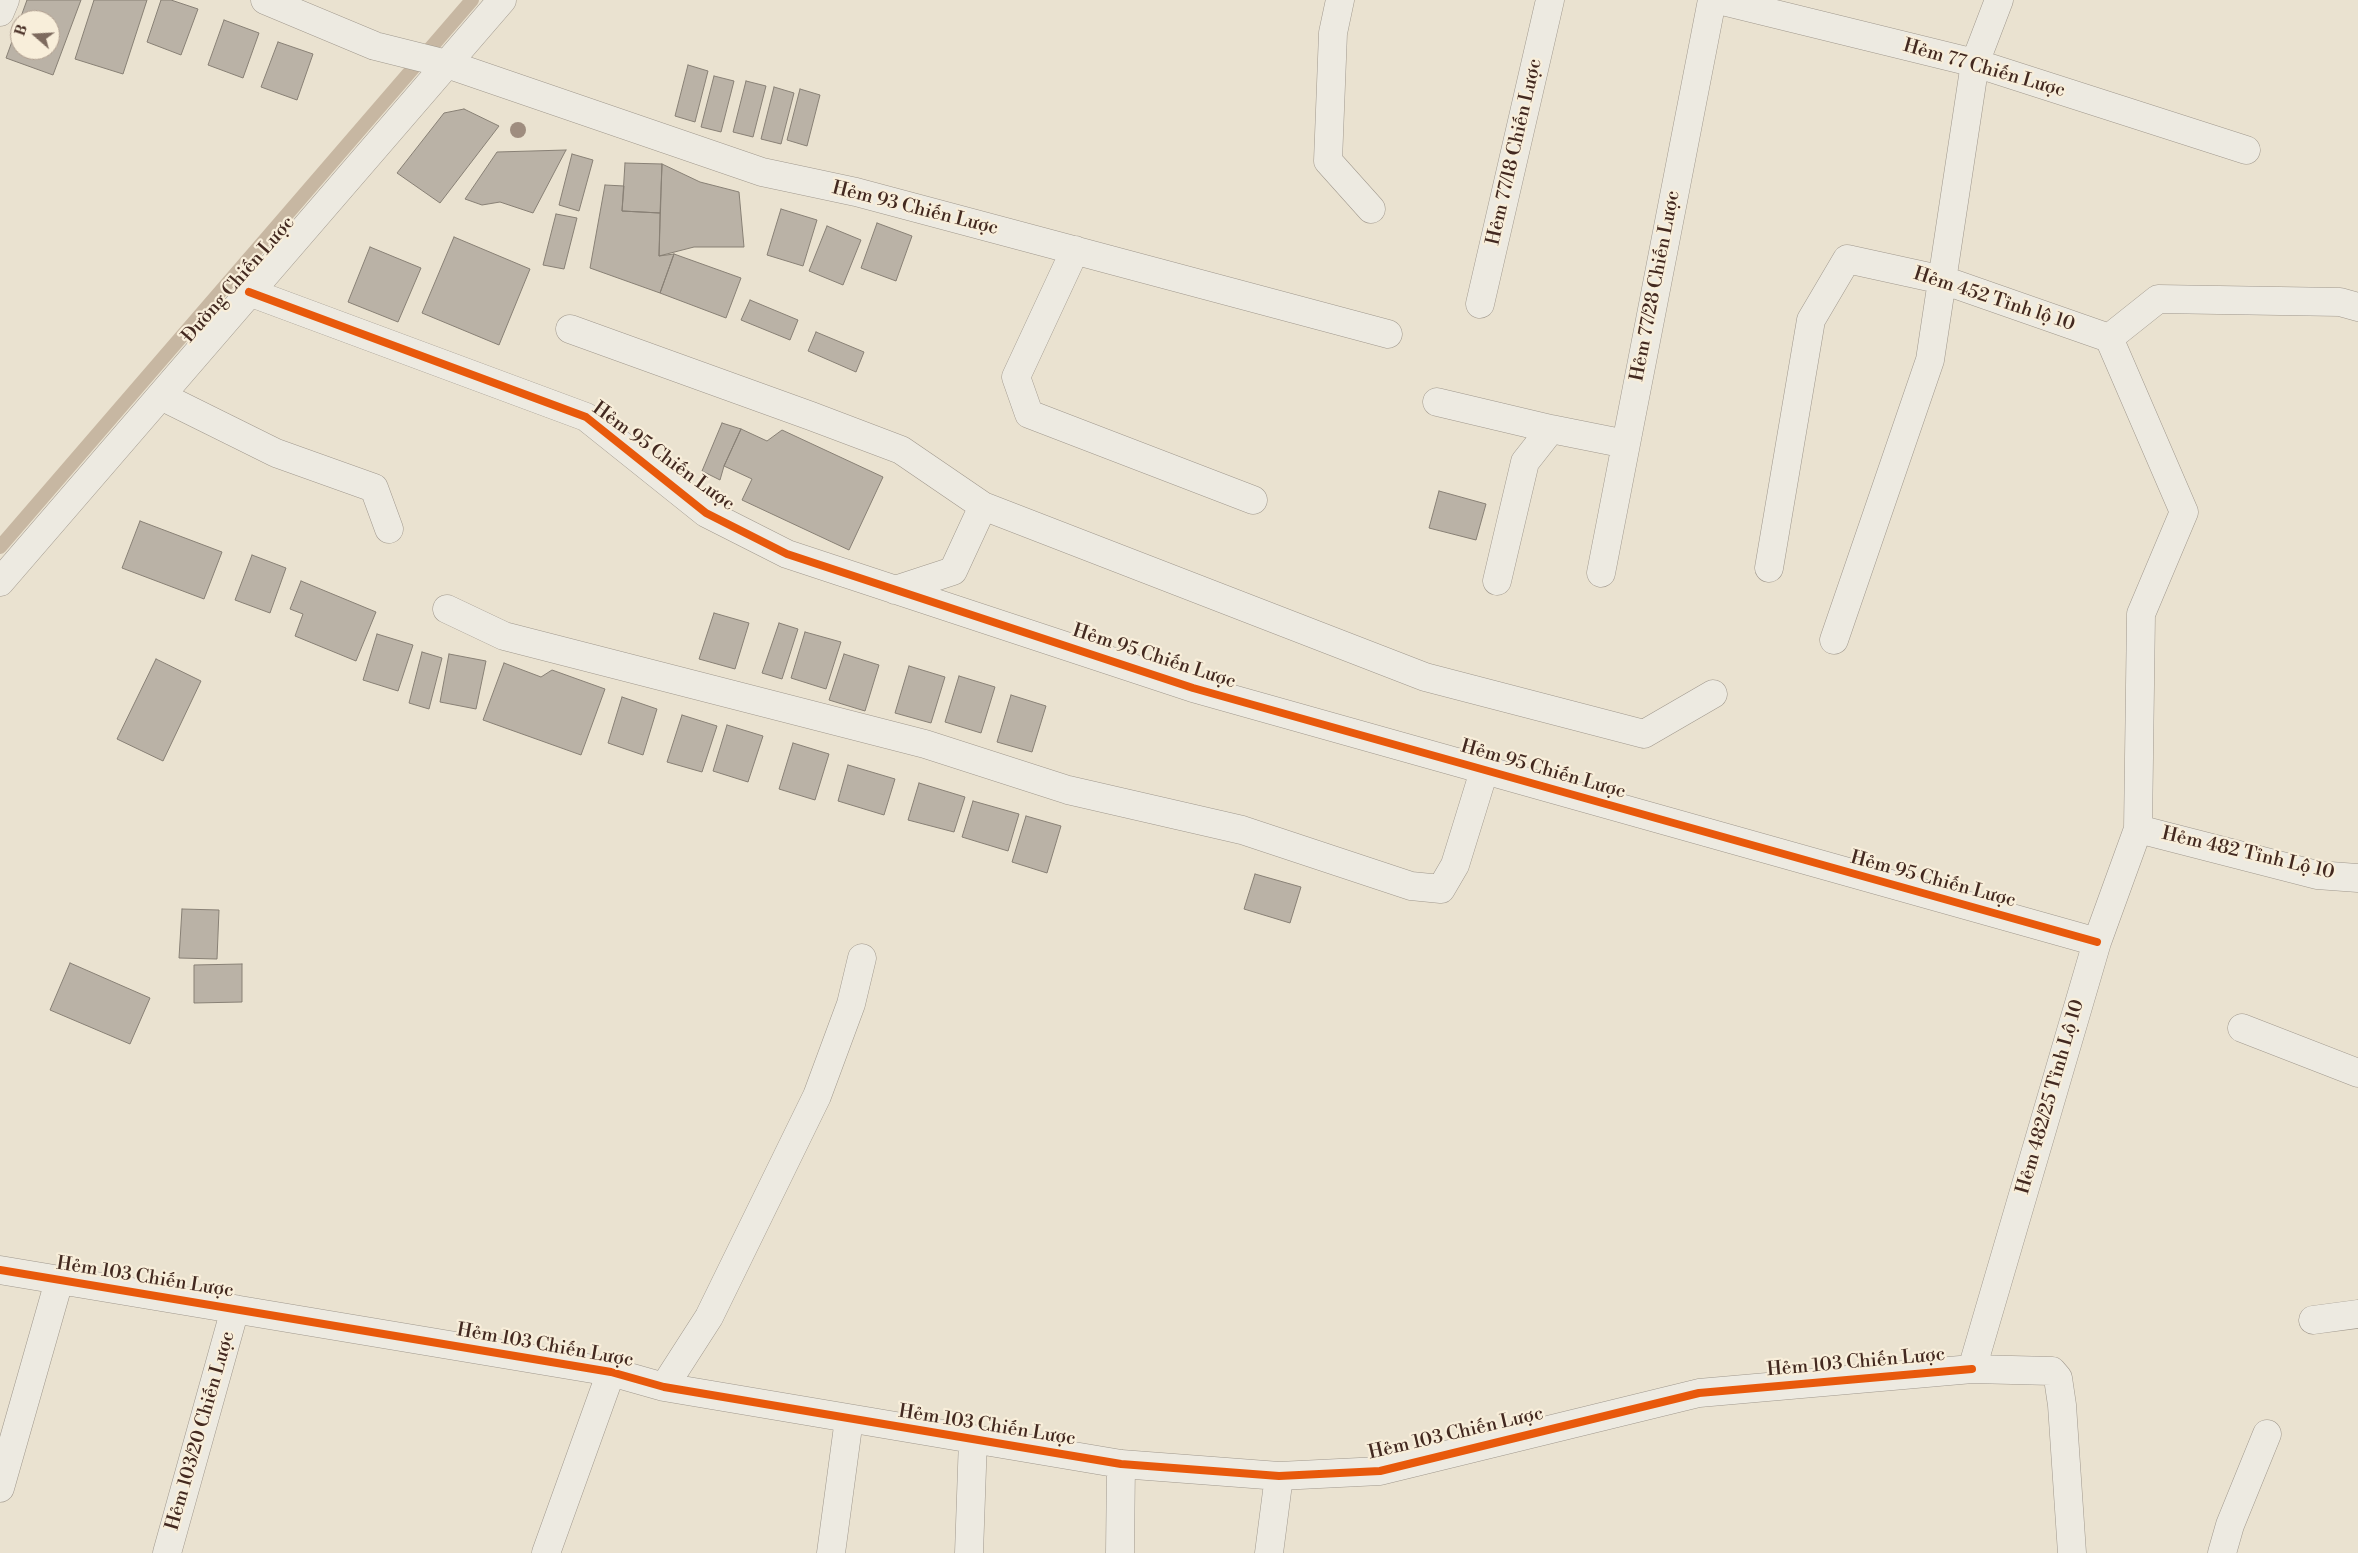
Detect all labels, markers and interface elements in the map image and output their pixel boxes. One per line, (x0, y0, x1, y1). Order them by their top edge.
north arrow (10, 10, 60, 60)
text: B (12, 23, 32, 38)
street label: Hẻm 77 Chiến Lược (1900, 35, 2068, 103)
street label: Hẻm 77/18 Chiến Lược (1482, 57, 1548, 247)
street label: Hẻm 93 Chiến Lược (830, 177, 1000, 241)
street label: Hẻm 77/28 Chiến Lược (1626, 189, 1686, 383)
street label: Đường Chiến Lược (178, 212, 300, 348)
street label: Hẻm 452 Tỉnh lộ 10 (1910, 263, 2078, 337)
street label: Hẻm 95 Chiến Lược (587, 398, 739, 516)
street label: Hẻm 95 Chiến Lược (1069, 620, 1239, 694)
street label: Hẻm 95 Chiến Lược (1458, 736, 1628, 804)
street label: Hẻm 482 Tỉnh Lộ 10 (2159, 823, 2337, 885)
street label: Hẻm 95 Chiến Lược (1848, 847, 2018, 913)
street label: Hẻm 482/25 Tỉnh Lộ 10 (2012, 997, 2090, 1197)
street label: Hẻm 103 Chiến Lược (55, 1253, 235, 1303)
street label: Hẻm 103 Chiến Lược (455, 1319, 635, 1373)
street label: Hẻm 103/20 Chiến Lược (162, 1329, 240, 1533)
street label: Hẻm 103 Chiến Lược (1766, 1344, 1946, 1382)
street label: Hẻm 103 Chiến Lược (897, 1401, 1077, 1451)
street label: Hẻm 103 Chiến Lược (1366, 1403, 1546, 1465)

